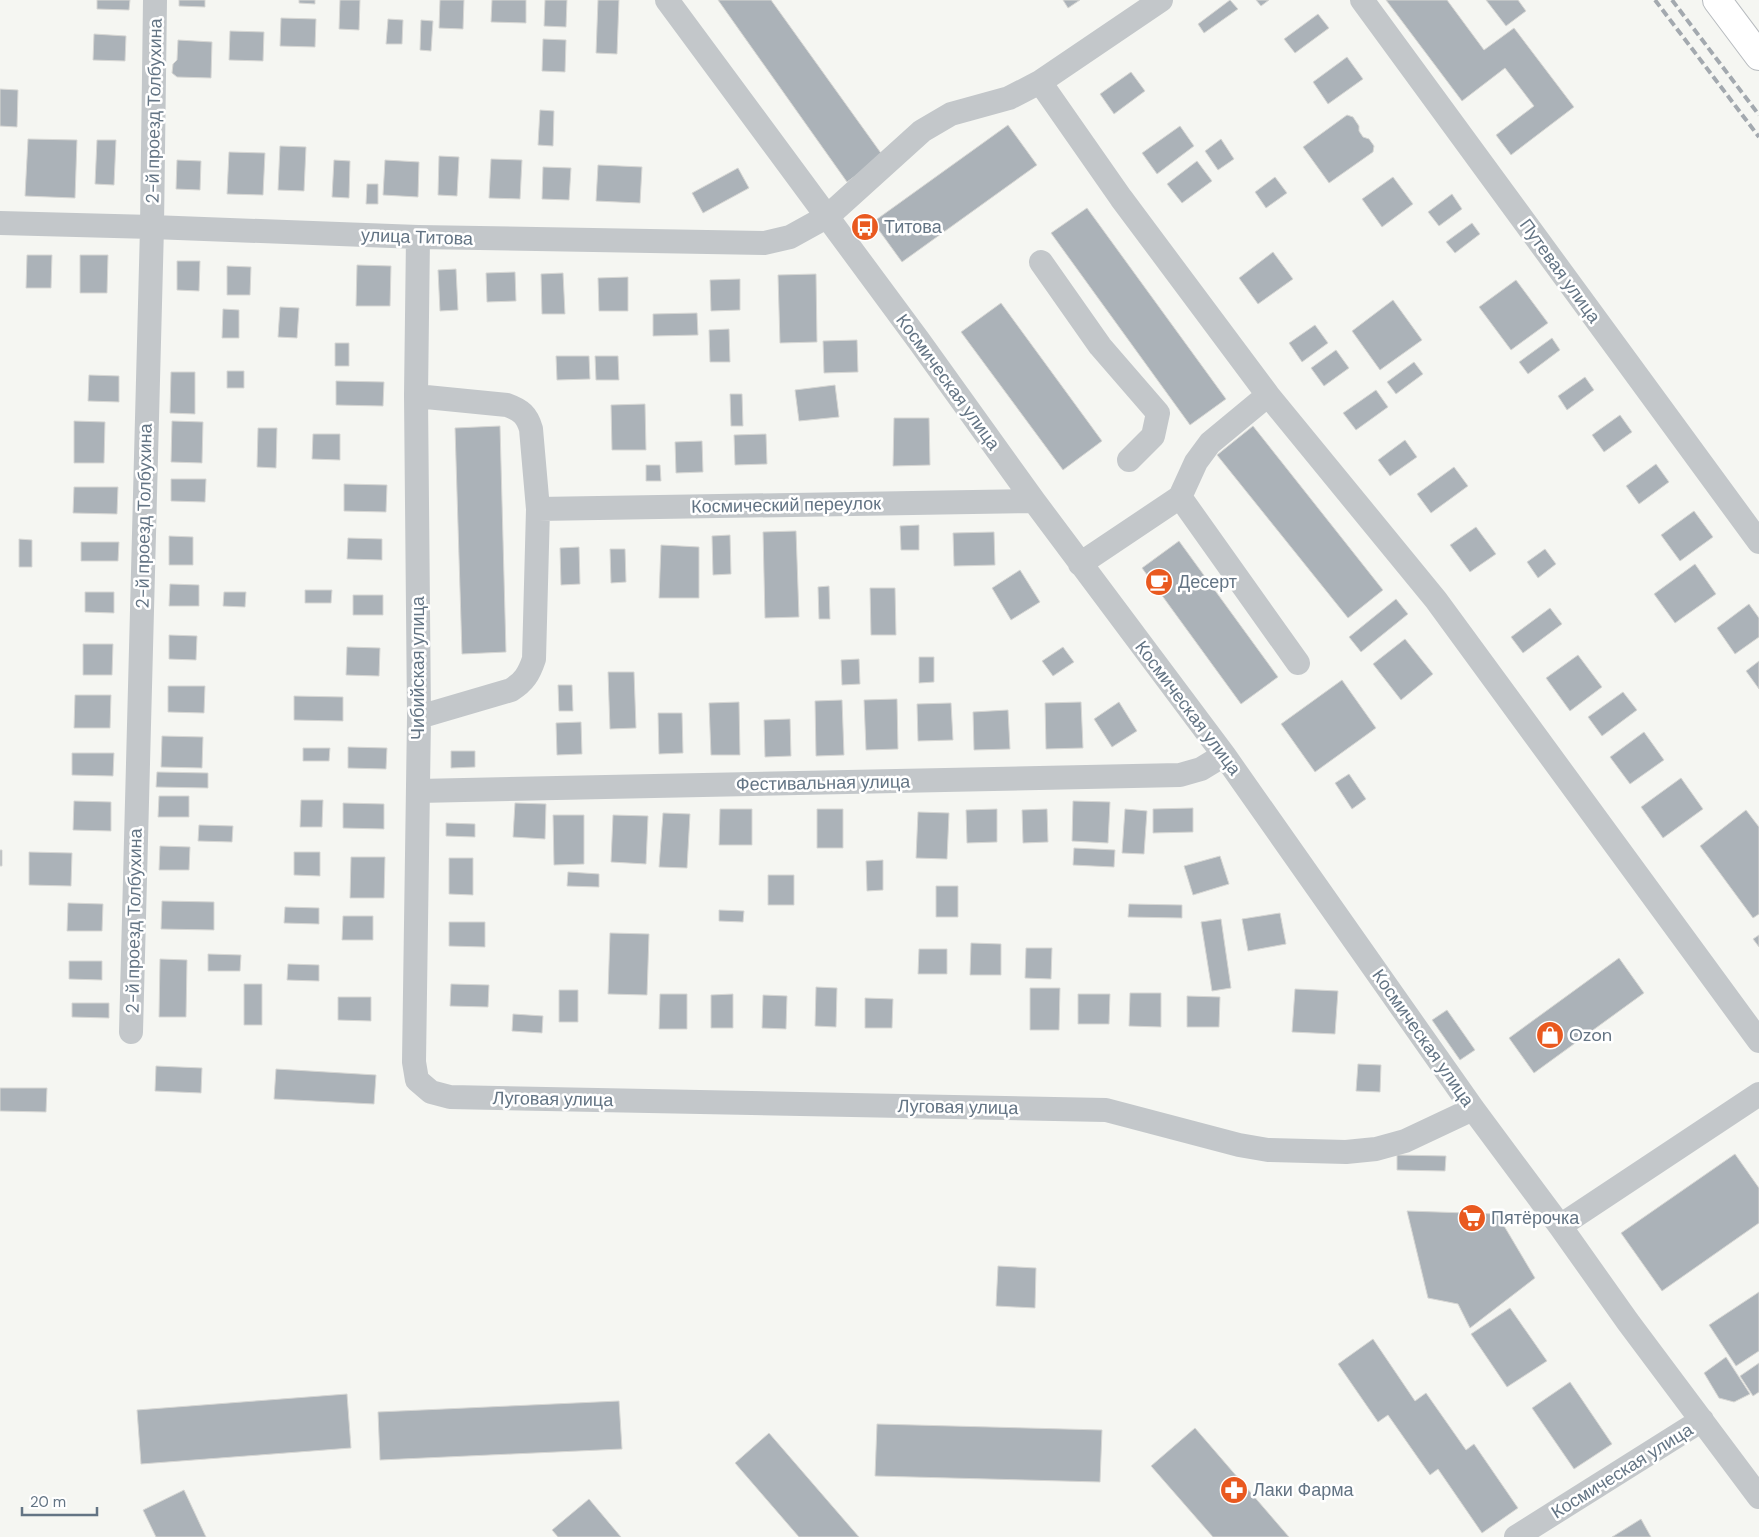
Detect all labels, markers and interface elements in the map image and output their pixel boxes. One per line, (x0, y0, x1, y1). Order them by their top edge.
street label: 2-й проезд Толбухина (140, 17, 168, 204)
bus stop icon: Титова (850, 212, 880, 242)
street label: Путевая улица (1514, 214, 1607, 329)
place label: Титова (884, 215, 943, 239)
street label: улица Титова (361, 223, 474, 251)
street label: Космическая улица (890, 309, 1006, 456)
street label: 2-й проезд Толбухина (130, 422, 158, 609)
street label: Космический переулок (691, 491, 881, 519)
cafe icon: Десерт (1144, 567, 1174, 597)
place label: Десерт (1178, 570, 1237, 594)
street label: Чибийская улица (406, 595, 430, 740)
street label: Космическая улица (1129, 636, 1247, 781)
street label: Фестивальная улица (736, 769, 911, 797)
street label: 2-й проезд Толбухина (120, 827, 148, 1014)
street label: Космическая улица (1367, 965, 1480, 1112)
shop icon: Ozon (1535, 1020, 1565, 1050)
place label: Ozon (1569, 1023, 1612, 1047)
street label: Луговая улица (493, 1086, 614, 1112)
street label: Луговая улица (898, 1094, 1019, 1120)
supermarket icon: Пятёрочка (1457, 1203, 1487, 1233)
place label: Пятёрочка (1491, 1206, 1580, 1230)
street label: Космическая улица (1547, 1417, 1698, 1524)
pharmacy icon: Лаки Фарма (1219, 1475, 1249, 1505)
place label: Лаки Фарма (1253, 1478, 1355, 1502)
scale bar (22, 1484, 98, 1516)
text: 20 m (30, 1492, 66, 1512)

